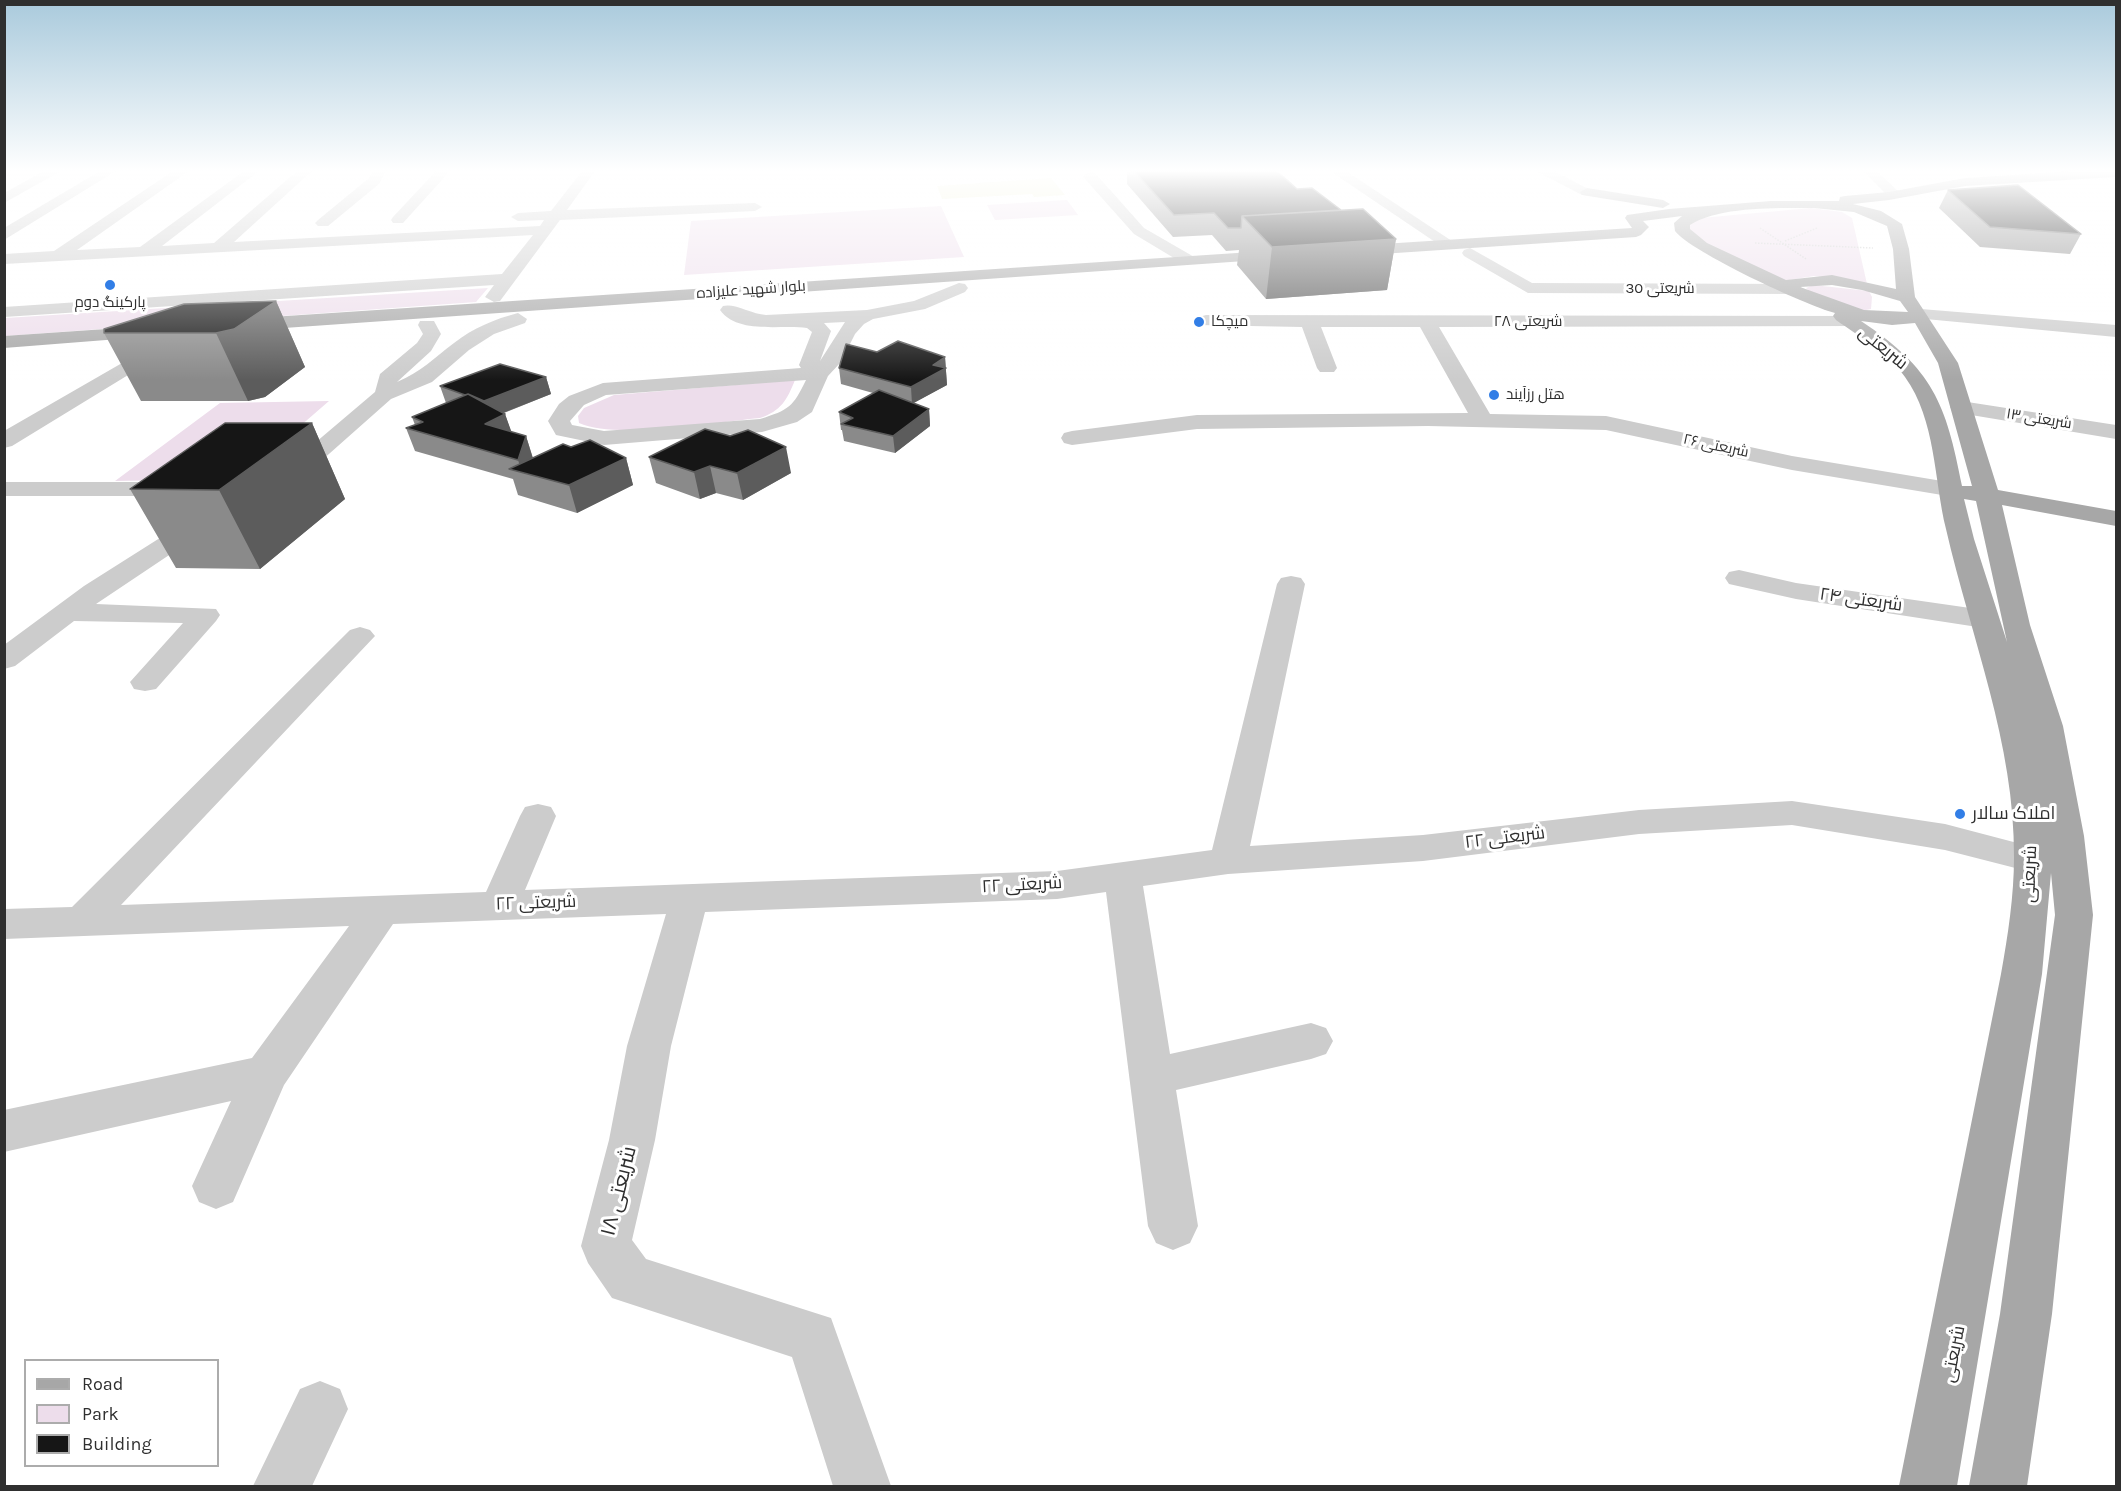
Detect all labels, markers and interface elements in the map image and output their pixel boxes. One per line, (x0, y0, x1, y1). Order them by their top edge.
street label: بلوار شهید علیزاده (696, 277, 806, 303)
marker: پارکینگ دوم (103, 278, 117, 292)
street label: شریعتی 30 (1625, 280, 1695, 298)
place label: پارکینگ دوم (74, 294, 146, 312)
place label: میچکا (1211, 313, 1248, 331)
street label: شریعتی ۲۸ (1494, 313, 1562, 331)
marker: میچکا (1192, 315, 1206, 329)
street label: شریعتی (1854, 322, 1912, 374)
place label: هتل رزآیند (1506, 386, 1565, 404)
marker: هتل رزآیند (1487, 388, 1501, 402)
street label: شریعتی ۱۳ (2005, 405, 2073, 433)
street label: شریعتی ۲۶ (1682, 430, 1750, 462)
street label: شریعتی ۲۴ (1818, 584, 1904, 616)
place label: املاک سالار (1972, 803, 2055, 825)
marker: املاک سالار (1953, 807, 1967, 821)
street label: شریعتی ۲۲ (1464, 822, 1546, 854)
street label: شریعتی (2018, 845, 2042, 903)
street label: شریعتی ۲۲ (981, 872, 1063, 898)
street label: شریعتی ۲۲ (495, 891, 577, 915)
street label: شریعتی ۱۸ (596, 1144, 642, 1238)
street label: شریعتی (1938, 1324, 1970, 1384)
legend (24, 1359, 219, 1467)
text: Road (82, 1373, 123, 1395)
text: Park (82, 1403, 119, 1425)
text: Building (82, 1433, 152, 1455)

